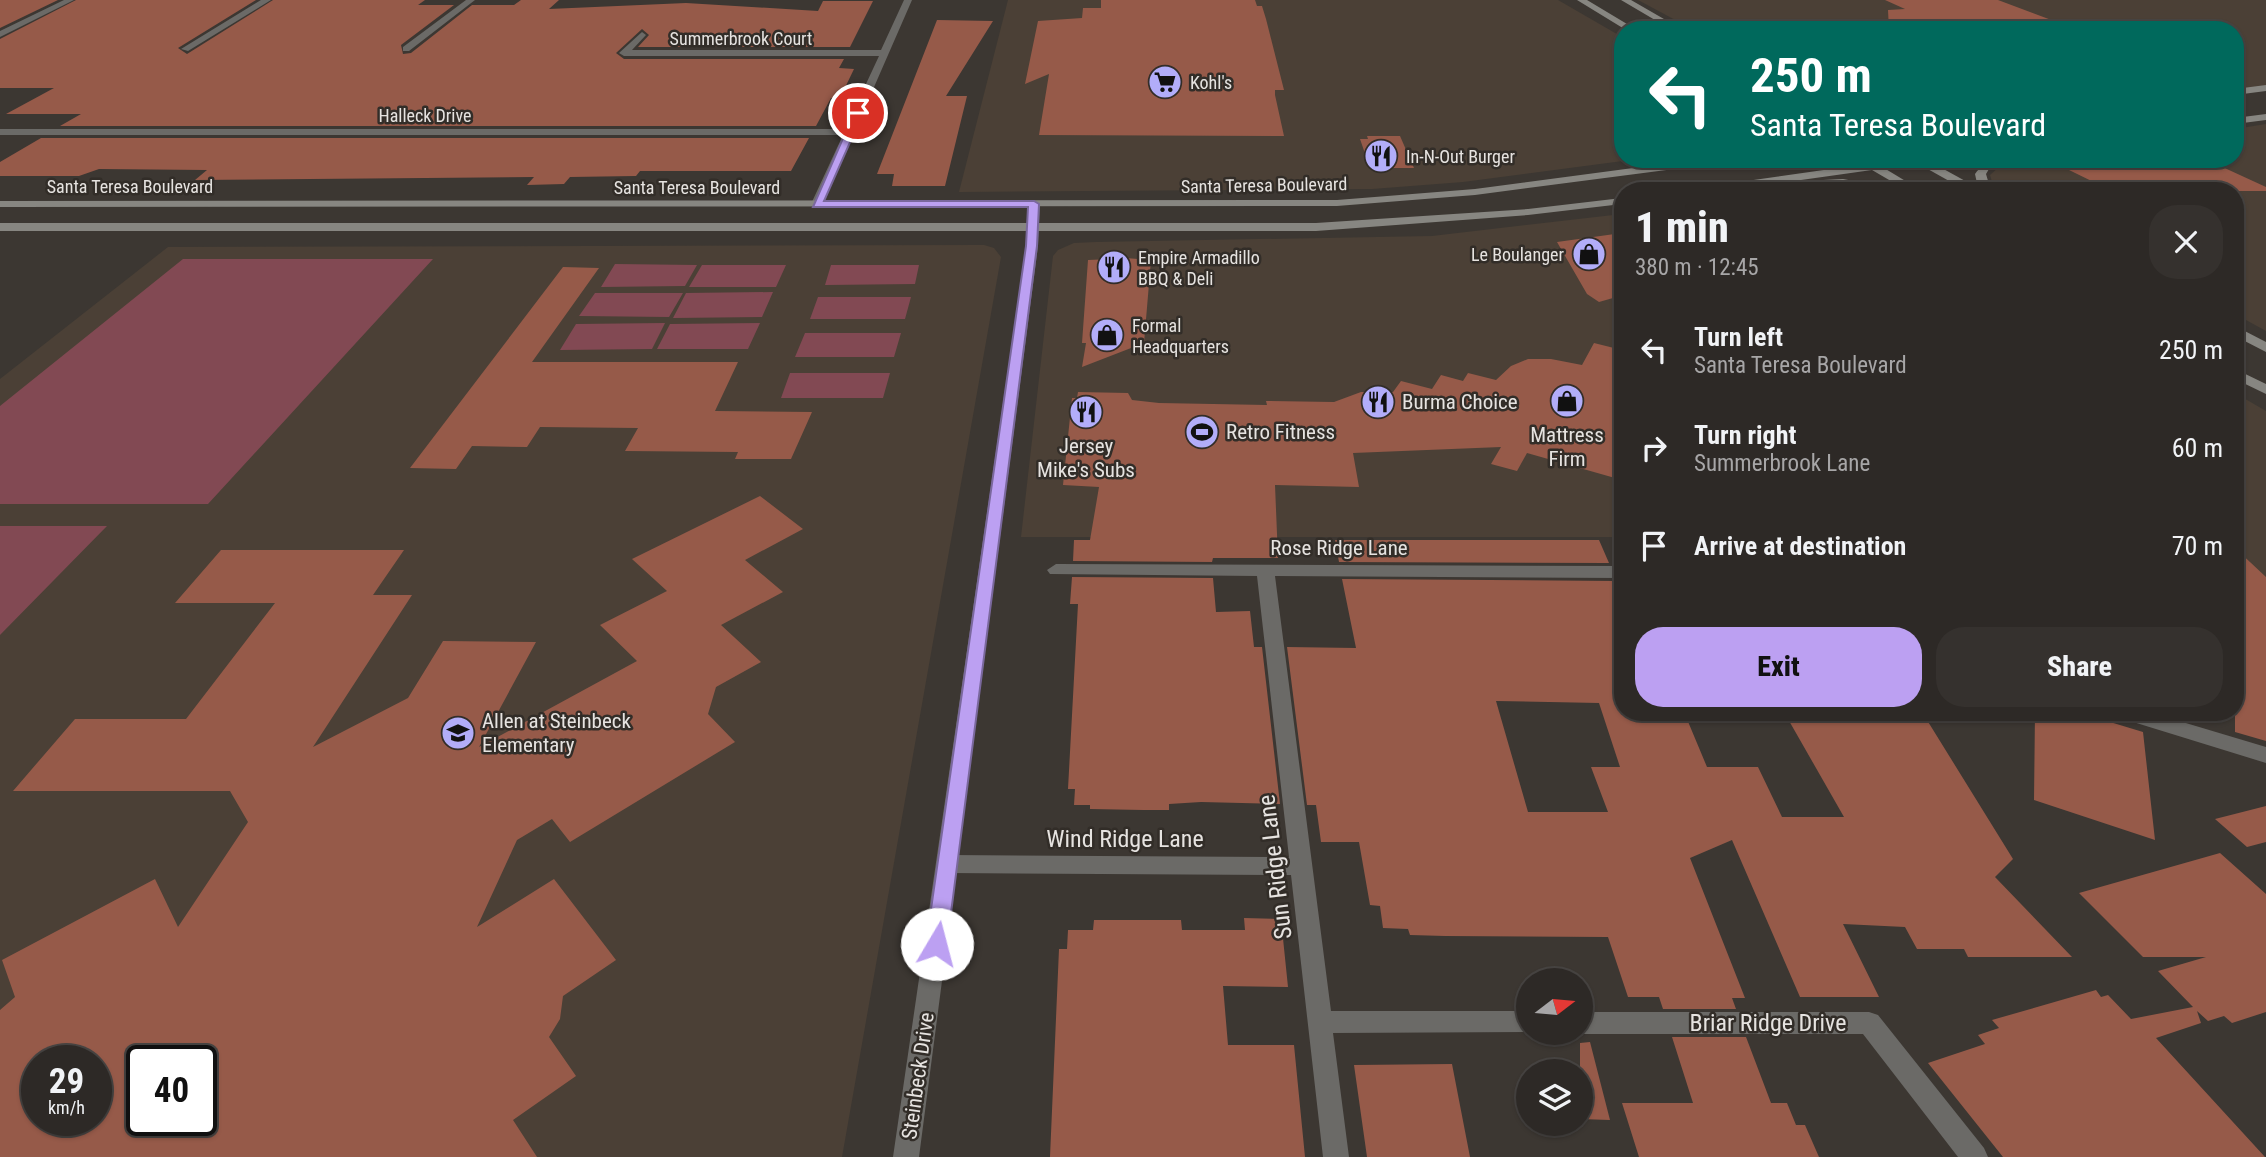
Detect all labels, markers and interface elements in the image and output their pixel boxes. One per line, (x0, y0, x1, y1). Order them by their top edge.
street label: Summerbrook Court (670, 28, 812, 49)
text: 250 m (1750, 47, 1872, 104)
icon: left (1635, 49, 1726, 140)
supermarket icon: Kohl's (1146, 63, 1184, 101)
place label: Kohl's (1190, 72, 1232, 93)
pin (828, 83, 888, 143)
icon: arrive (839, 94, 877, 132)
street label: Halleck Drive (379, 105, 471, 126)
text: Santa Teresa Boulevard (1750, 106, 2046, 144)
restaurant icon: In-N-Out Burger (1362, 137, 1400, 175)
place label: In-N-Out Burger (1406, 146, 1515, 167)
street label: Santa Teresa Boulevard (1181, 173, 1347, 197)
street label: Santa Teresa Boulevard (47, 176, 213, 197)
street label: Santa Teresa Boulevard (614, 177, 780, 198)
text: 1 min (1635, 203, 1729, 252)
button: close (2149, 205, 2223, 279)
shop icon: Le Boulanger (1570, 235, 1608, 273)
place label: Le Boulanger (1471, 244, 1565, 265)
place label: Empire Armadillo BBQ & Deli (1138, 247, 1260, 289)
restaurant icon: Empire Armadillo BBQ & Deli (1095, 248, 1133, 286)
text: 380 m · 12:45 (1635, 254, 1759, 281)
place label: Formal Headquarters (1132, 315, 1229, 357)
shop icon: Formal Headquarters (1088, 316, 1126, 354)
text: Turn left (1694, 322, 1783, 352)
icon: left (1635, 331, 1673, 369)
text: 250 m (2159, 335, 2223, 365)
text: Santa Teresa Boulevard (1694, 352, 1907, 379)
shop icon: Mattress Firm (1548, 382, 1586, 420)
restaurant icon: Burma Choice (1359, 383, 1397, 421)
place label: Burma Choice (1402, 390, 1518, 414)
restaurant icon: Jersey Mike's Subs (1067, 393, 1105, 431)
sports icon: Retro Fitness (1183, 413, 1221, 451)
place label: Retro Fitness (1226, 420, 1335, 444)
text: Turn right (1694, 420, 1796, 450)
place label: Mattress Firm (1530, 423, 1604, 471)
icon: right (1635, 429, 1673, 467)
text: 60 m (2172, 433, 2223, 463)
place label: Jersey Mike's Subs (1037, 434, 1135, 482)
text: Summerbrook Lane (1694, 450, 1870, 477)
icon: arrive (1635, 527, 1673, 565)
text: Arrive at destination (1694, 531, 1906, 561)
text: 70 m (2172, 531, 2223, 561)
street label: Rose Ridge Lane (1270, 536, 1408, 560)
button: Exit (1635, 627, 1922, 707)
button: Share (1936, 627, 2223, 707)
place label: Allen at Steinbeck Elementary (482, 709, 632, 757)
school or university icon: Allen at Steinbeck Elementary (439, 714, 477, 752)
street label: Sun Ridge Lane (1252, 793, 1298, 941)
street label: Wind Ridge Lane (1046, 825, 1204, 853)
position arrow (900, 907, 974, 981)
north arrow (1516, 968, 1592, 1045)
map controls (1516, 968, 1593, 1136)
street label: Briar Ridge Drive (1690, 1009, 1846, 1037)
street label: Steinbeck Drive (897, 1011, 939, 1141)
speed limit sign: 40 (126, 1045, 217, 1136)
button: layers (1516, 1059, 1593, 1136)
text: 29 (49, 1061, 84, 1102)
text: km/h (48, 1097, 85, 1118)

